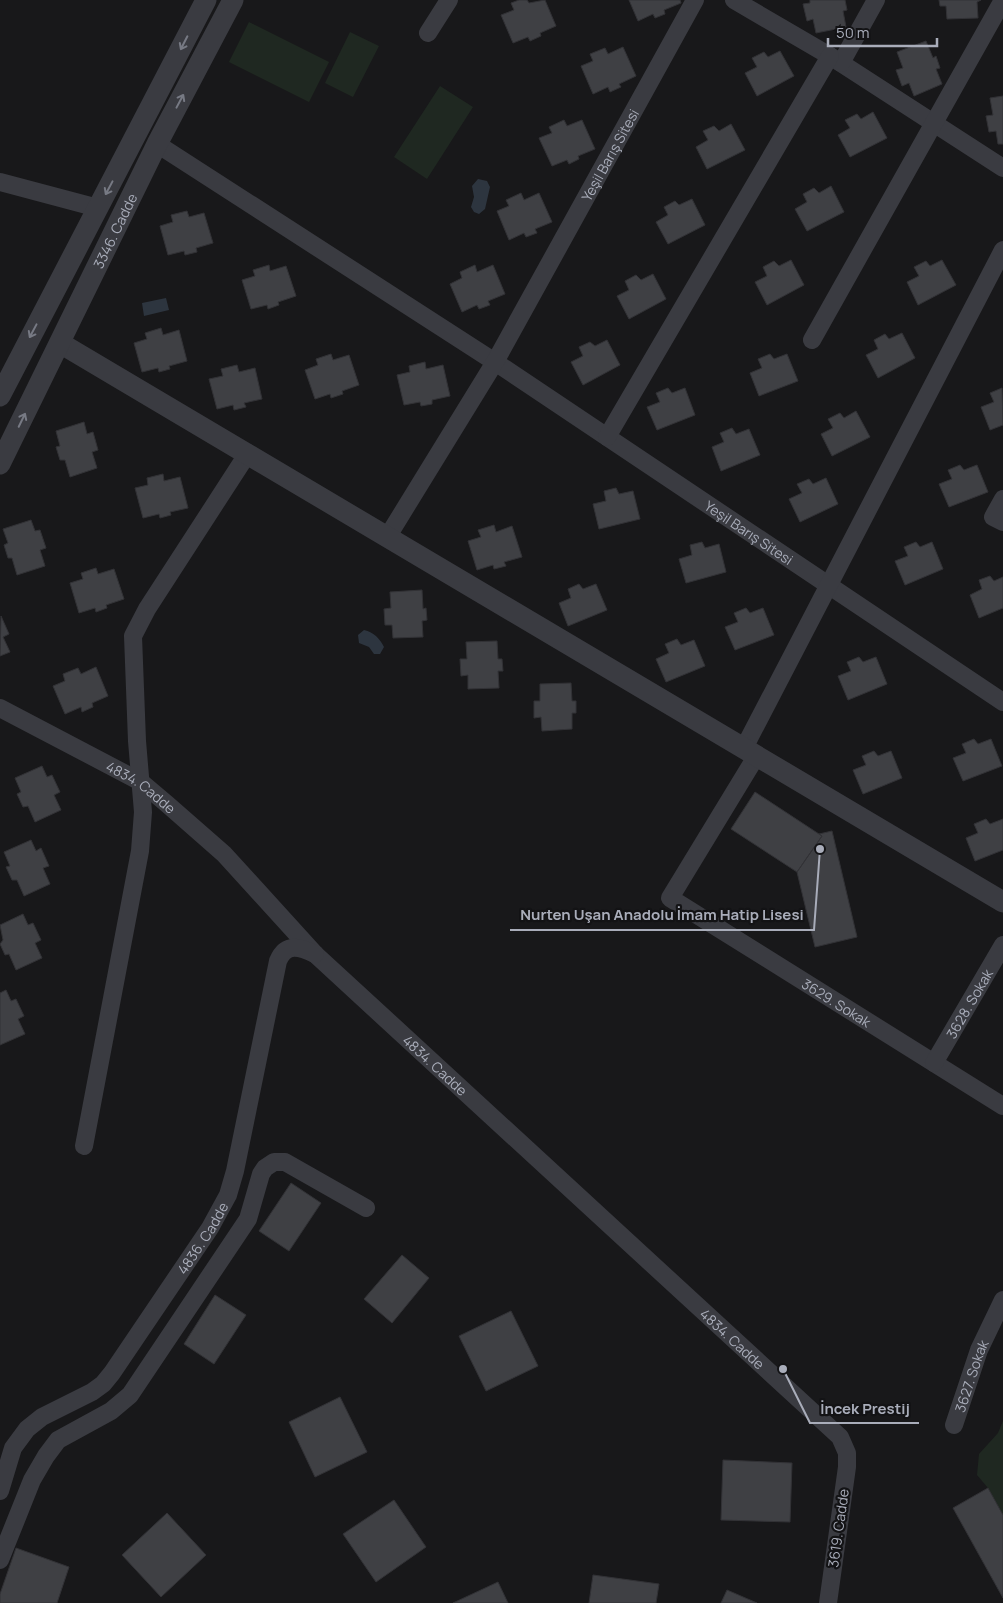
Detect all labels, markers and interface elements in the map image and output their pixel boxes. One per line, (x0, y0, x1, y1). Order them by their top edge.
scale bar (828, 15, 937, 47)
text: 50 m (836, 22, 870, 43)
one-way arrow (179, 36, 189, 51)
one-way arrow (176, 94, 185, 109)
street label: Yeşil Barış Sitesi (576, 105, 643, 204)
one-way arrow (104, 180, 114, 195)
street label: 3346. Cadde (88, 190, 141, 271)
one-way arrow (27, 323, 37, 338)
one-way arrow (17, 413, 27, 428)
street label: Yeşil Barış Sitesi (701, 496, 797, 569)
street label: 4834. Cadde (103, 756, 180, 817)
callout: Nurten Uşan Anadolu İmam Hatip Lisesi (510, 900, 814, 930)
text: Nurten Uşan Anadolu İmam Hatip Lisesi (520, 904, 804, 925)
street label: 3628. Sokak (941, 964, 997, 1042)
street label: 3629. Sokak (799, 973, 876, 1031)
street label: 4834. Cadde (399, 1030, 472, 1099)
street label: 4836. Cadde (172, 1198, 232, 1278)
street label: 4834. Cadde (696, 1304, 769, 1373)
street label: 3627. Sokak (949, 1335, 993, 1414)
callout: İncek Prestij (810, 1393, 919, 1423)
text: İncek Prestij (820, 1398, 910, 1419)
street label: 3619. Cadde (823, 1488, 853, 1568)

